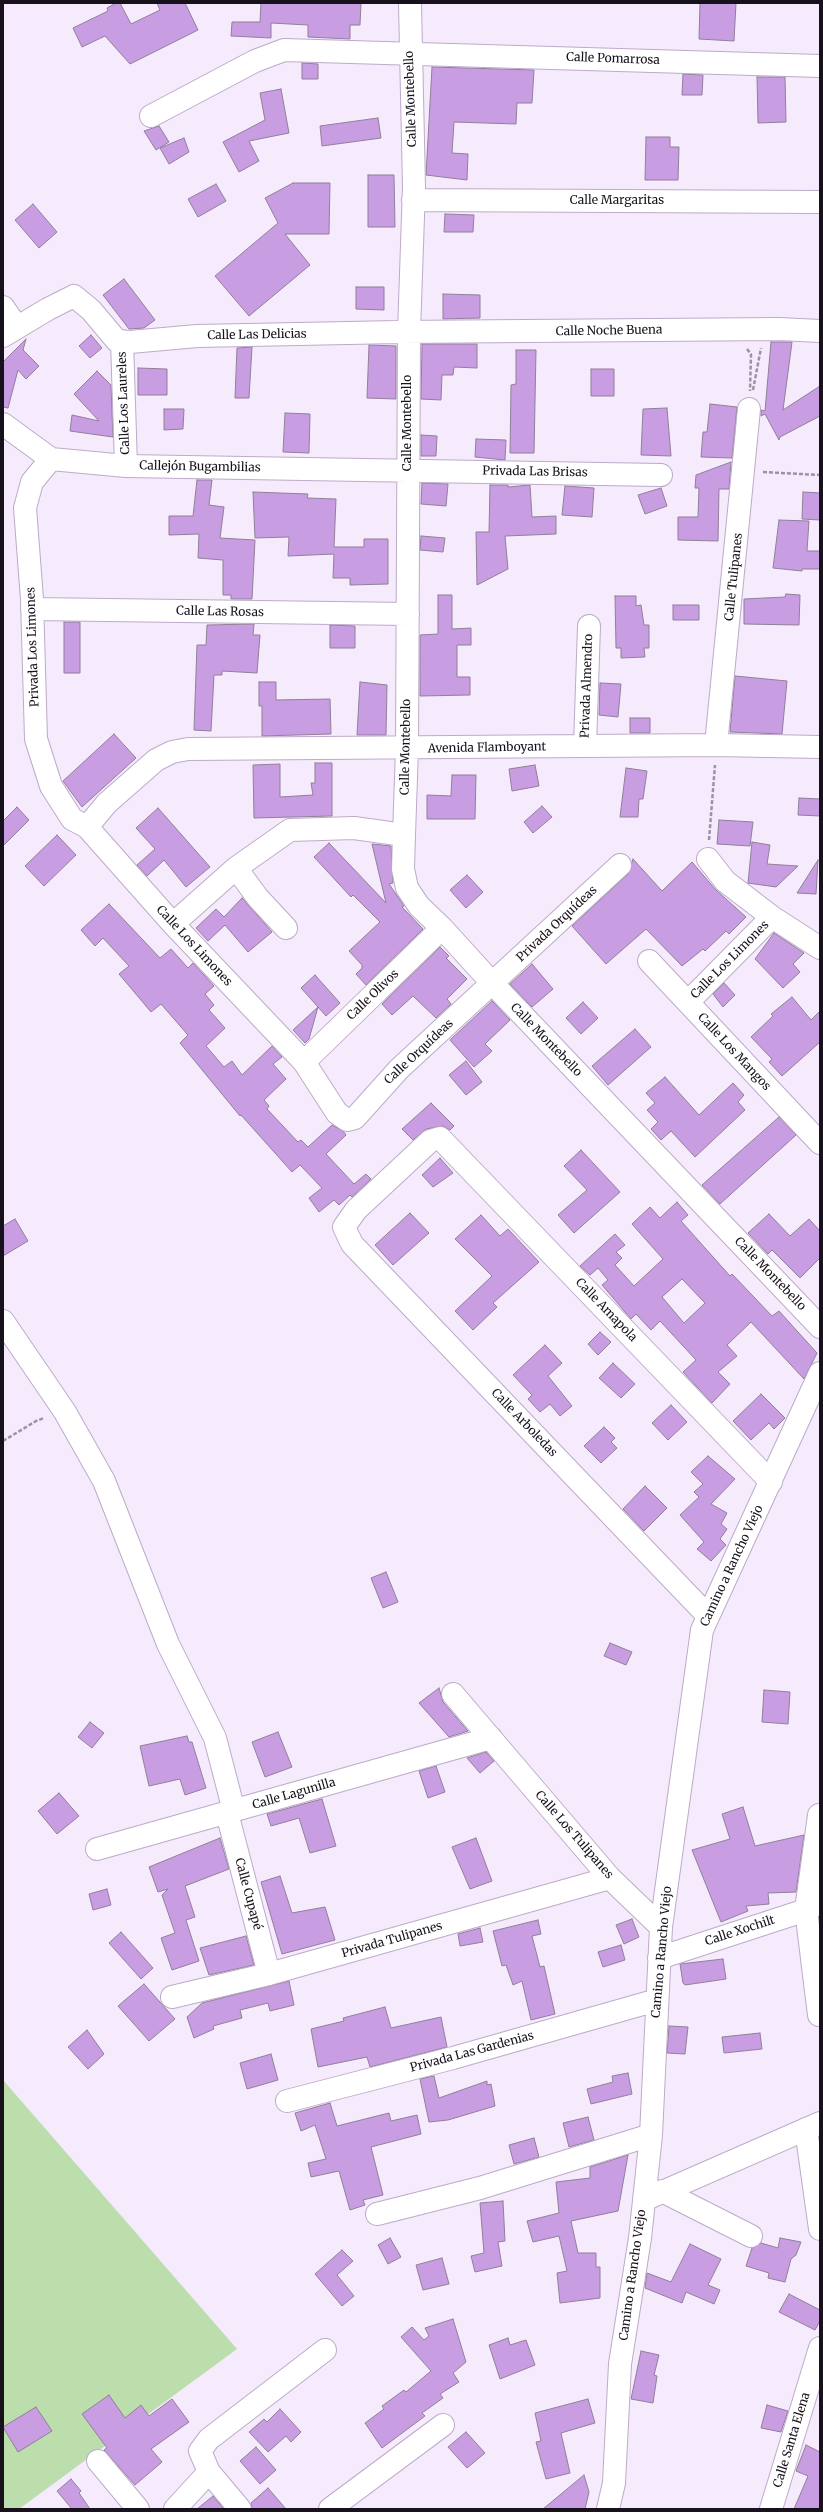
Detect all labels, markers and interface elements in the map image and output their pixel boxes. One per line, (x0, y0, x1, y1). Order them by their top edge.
street label: Calle Pomarrosa (566, 50, 660, 68)
street label: Calle Montebello (402, 51, 420, 147)
street label: Calle Margaritas (570, 194, 664, 208)
street label: Calle Noche Buena (556, 323, 662, 339)
street label: Calle Las Delicias (207, 327, 307, 343)
street label: Calle Los Laureles (115, 351, 133, 455)
street label: Calle Montebello (401, 375, 415, 471)
street label: Callejón Bugambilias (139, 459, 261, 475)
street label: Privada Las Brisas (482, 464, 588, 480)
street label: Calle Tulipanes (722, 532, 746, 622)
street label: Privada Los Limones (24, 587, 42, 707)
street label: Calle Las Rosas (176, 604, 264, 620)
street label: Privada Almendro (578, 634, 596, 738)
street label: Calle Montebello (398, 699, 414, 795)
street label: Avenida Flamboyant (428, 740, 546, 756)
street label: Privada Orquídeas (514, 883, 600, 965)
street label: Calle Los Limones (153, 903, 235, 989)
street label: Calle Los Limones (688, 918, 772, 1002)
street label: Calle Olivos (344, 967, 402, 1023)
street label: Calle Montebello (507, 1000, 585, 1080)
street label: Calle Los Mangos (694, 1010, 774, 1094)
street label: Calle Orquídeas (382, 1016, 456, 1088)
street label: Calle Montebello (731, 1234, 809, 1314)
street label: Calle Amapola (572, 1275, 640, 1345)
street label: Calle Arboledas (488, 1386, 560, 1460)
street label: Camino a Rancho Viejo (698, 1503, 766, 1629)
street label: Calle Lagunilla (251, 1775, 337, 1813)
street label: Calle Los Tulipanes (532, 1788, 616, 1882)
street label: Calle Cupapé (231, 1856, 265, 1932)
street label: Camino a Rancho Viejo (649, 1886, 675, 2018)
street label: Calle Xochilt (703, 1913, 777, 1949)
street label: Privada Tulipanes (340, 1919, 444, 1961)
street label: Privada Las Gardenias (409, 2029, 535, 2075)
street label: Camino a Rancho Viejo (617, 2209, 649, 2341)
street label: Calle Santa Elena (771, 2391, 813, 2489)

